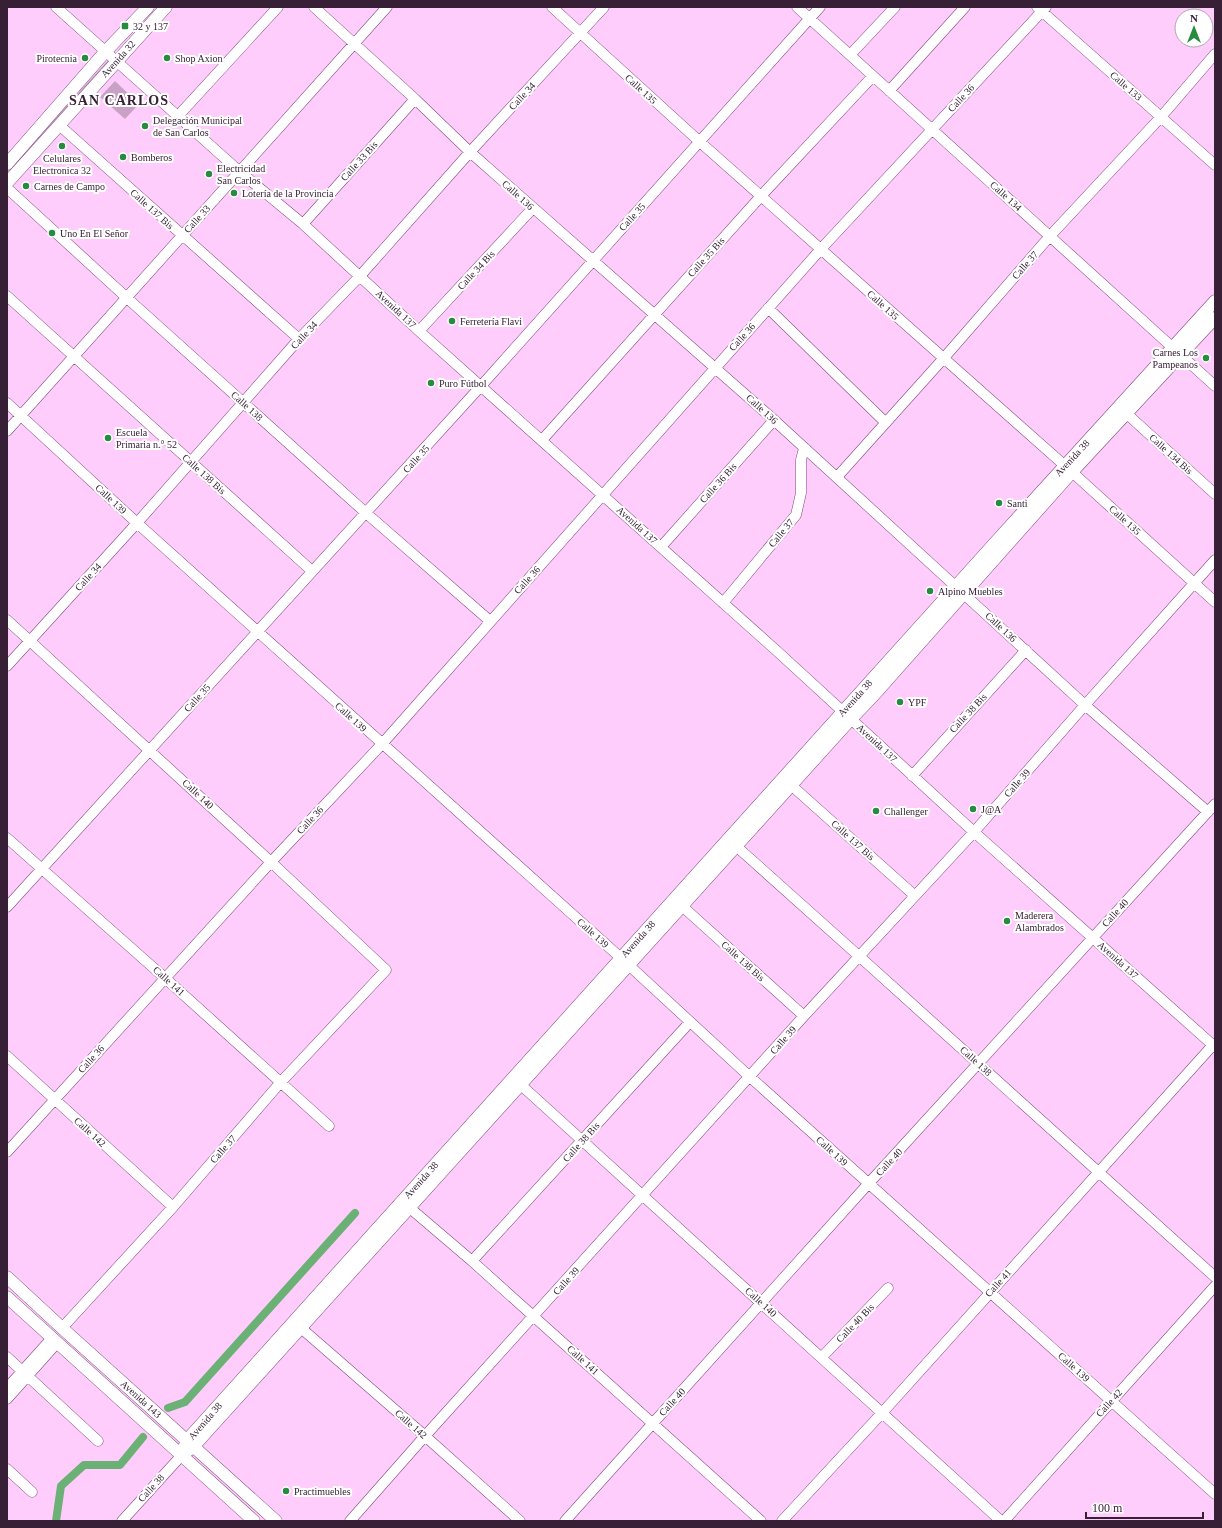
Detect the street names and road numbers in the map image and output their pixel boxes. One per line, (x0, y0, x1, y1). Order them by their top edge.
street label: Avenida 32 (99, 38, 137, 80)
street label: Calle 133 (1108, 69, 1144, 103)
street label: Calle 135 (623, 72, 659, 106)
street label: Calle 34 (507, 80, 537, 112)
street label: Calle 36 (946, 82, 976, 114)
street label: Calle 33 Bis (338, 139, 380, 183)
street label: Calle 136 (500, 178, 536, 212)
street label: Calle 134 (988, 179, 1024, 213)
street label: Calle 137 Bis (128, 187, 176, 231)
street label: Calle 35 (617, 201, 647, 233)
street label: Calle 33 (182, 203, 212, 235)
street label: Calle 35 Bis (685, 235, 727, 279)
street label: Calle 34 Bis (455, 248, 497, 292)
street label: Calle 37 (1010, 249, 1040, 281)
street label: Avenida 137 (374, 288, 418, 330)
street label: Calle 135 (865, 288, 901, 322)
street label: Calle 34 (289, 319, 319, 351)
street label: Calle 36 (727, 321, 757, 353)
street label: Calle 138 (229, 389, 265, 423)
street label: Calle 136 (744, 392, 780, 426)
street label: Calle 134 Bis (1147, 432, 1195, 476)
street label: Avenida 38 (1052, 438, 1092, 478)
street label: Calle 35 (401, 443, 431, 475)
street label: Calle 138 Bis (180, 452, 228, 496)
street label: Calle 36 Bis (697, 461, 739, 505)
street label: Calle 139 (93, 482, 129, 516)
street label: Calle 135 (1107, 503, 1143, 537)
street label: Avenida 137 (615, 504, 659, 546)
street label: Calle 37 (766, 517, 796, 549)
street label: Calle 34 (73, 561, 103, 593)
street label: Calle 36 (512, 564, 542, 596)
street label: Calle 136 (983, 610, 1019, 644)
street label: Avenida 38 (836, 677, 874, 719)
street label: Calle 35 (182, 682, 212, 714)
street label: Calle 38 Bis (947, 691, 989, 735)
street label: Calle 139 (333, 700, 369, 734)
street label: Avenida 137 (855, 722, 899, 764)
street label: Calle 39 (1002, 767, 1032, 799)
street label: Calle 140 (180, 777, 216, 811)
street label: Calle 36 (295, 804, 325, 836)
street label: Calle 137 Bis (829, 818, 877, 862)
street label: Calle 40 (1100, 897, 1130, 929)
street label: Calle 139 (575, 916, 611, 950)
street label: Avenida 38 (619, 918, 657, 960)
street label: Calle 138 Bis (719, 939, 767, 983)
street label: Avenida 137 (1096, 939, 1140, 981)
street label: Calle 141 (151, 964, 187, 998)
street label: Calle 39 (768, 1024, 798, 1056)
street label: Calle 36 (76, 1043, 106, 1075)
street label: Calle 138 (958, 1044, 994, 1078)
street label: Calle 142 (72, 1115, 108, 1149)
street label: Calle 38 Bis (560, 1120, 602, 1164)
street label: Calle 37 (208, 1133, 238, 1165)
street label: Calle 139 (814, 1134, 850, 1168)
street label: Calle 40 (874, 1146, 904, 1178)
street label: Avenida 38 (402, 1159, 440, 1201)
street label: Calle 39 (551, 1265, 581, 1297)
street label: Calle 41 (983, 1267, 1013, 1299)
street label: Calle 140 (743, 1285, 779, 1319)
street label: Calle 40 Bis (834, 1301, 876, 1345)
street label: Calle 141 (565, 1343, 601, 1377)
street label: Calle 139 (1056, 1350, 1092, 1384)
street label: Avenida 143 (119, 1378, 163, 1420)
street label: Calle 40 (657, 1386, 687, 1418)
street label: Calle 42 (1094, 1387, 1124, 1419)
street label: Avenida 38 (186, 1400, 224, 1442)
street label: Calle 142 (393, 1407, 429, 1441)
street label: Calle 38 (136, 1472, 166, 1504)

